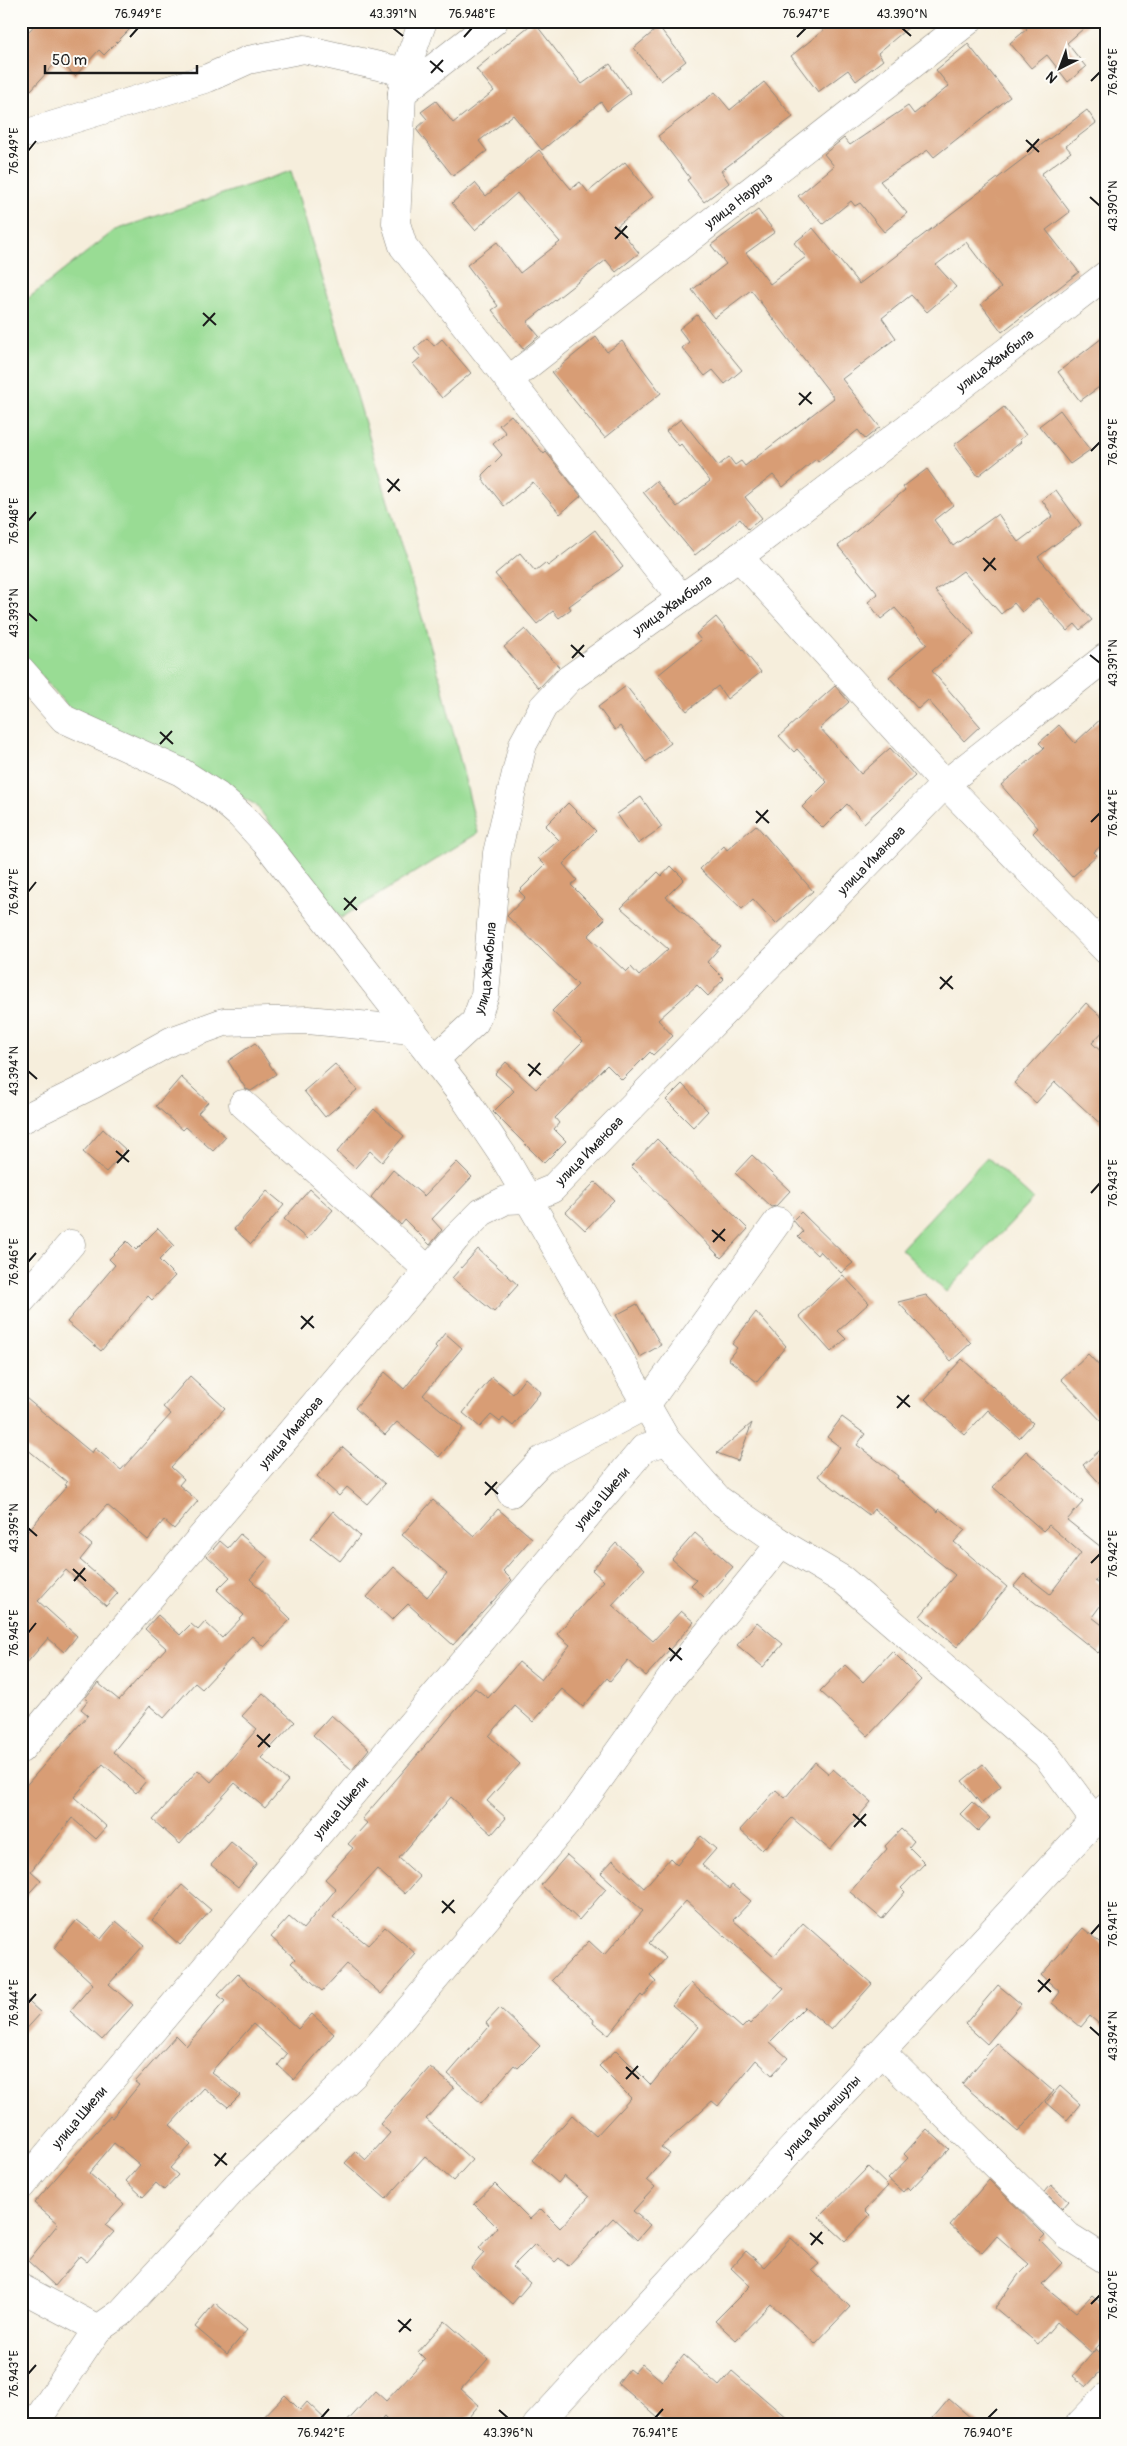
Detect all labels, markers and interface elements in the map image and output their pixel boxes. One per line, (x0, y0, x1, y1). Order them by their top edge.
text: 76.949°E (115, 7, 161, 22)
text: 43.391°N (369, 7, 417, 22)
text: 76.948°E (449, 7, 495, 22)
text: 76.947°E (783, 7, 829, 22)
text: 43.390°N (877, 7, 927, 22)
scale bar (45, 42, 198, 74)
north arrow (1034, 42, 1084, 92)
text: 76.946°E (1106, 48, 1121, 96)
text: 50 m (52, 51, 87, 70)
text: N (1042, 68, 1061, 87)
text: 76.949°E (7, 128, 22, 174)
street label: улица Наурыз (701, 169, 776, 233)
text: 43.390°N (1106, 181, 1121, 231)
street label: улица Жамбыла (952, 326, 1037, 397)
text: 76.945°E (1106, 418, 1121, 466)
text: 76.948°E (7, 498, 22, 544)
street label: улица Жамбыла (629, 571, 715, 640)
text: 43.393°N (7, 588, 22, 638)
text: 43.391°N (1106, 639, 1121, 687)
text: 76.944°E (1106, 789, 1121, 837)
street label: улица Иманова (833, 822, 909, 899)
text: 76.947°E (7, 869, 22, 915)
street label: улица Жамбыла (470, 921, 500, 1018)
text: 43.394°N (7, 1046, 22, 1096)
street label: улица Иманова (551, 1113, 627, 1190)
text: 76.943°E (1106, 1159, 1121, 1207)
text: 76.946°E (7, 1238, 22, 1286)
street label: улица Иманова (255, 1393, 327, 1473)
street label: улица Шиели (570, 1464, 633, 1534)
text: 43.395°N (7, 1503, 22, 1553)
text: 76.942°E (1106, 1530, 1121, 1578)
text: 76.945°E (7, 1609, 22, 1657)
street label: улица Шиели (309, 1774, 372, 1843)
text: 76.941°E (1106, 1901, 1121, 1947)
text: 76.944°E (7, 1979, 22, 2027)
text: 43.394°N (1106, 2011, 1121, 2061)
street label: улица Момышулы (779, 2072, 864, 2162)
street label: улица Шиели (48, 2083, 110, 2153)
text: 76.940°E (1106, 2271, 1121, 2319)
text: 76.943°E (7, 2350, 22, 2398)
text: 76.942°E (297, 2426, 345, 2441)
text: 43.396°N (483, 2426, 533, 2441)
text: 76.941°E (632, 2426, 678, 2441)
text: 76.940°E (964, 2426, 1012, 2441)

